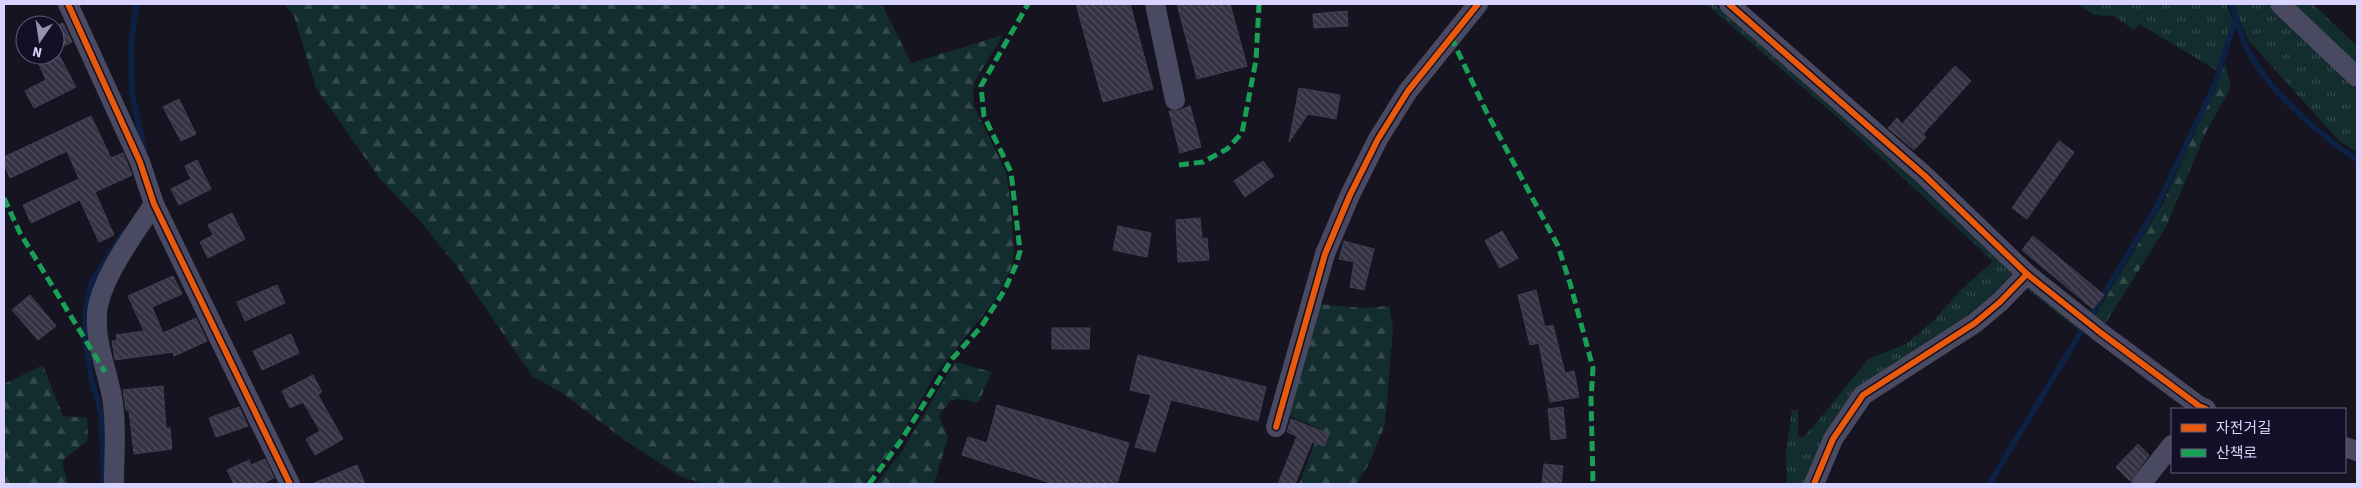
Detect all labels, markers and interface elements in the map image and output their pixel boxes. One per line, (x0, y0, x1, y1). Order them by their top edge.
north arrow (15, 15, 65, 65)
text: N (31, 41, 44, 62)
legend (2171, 408, 2346, 473)
text: 자전거길 (2216, 418, 2271, 439)
text: 산책로 (2216, 443, 2257, 464)

